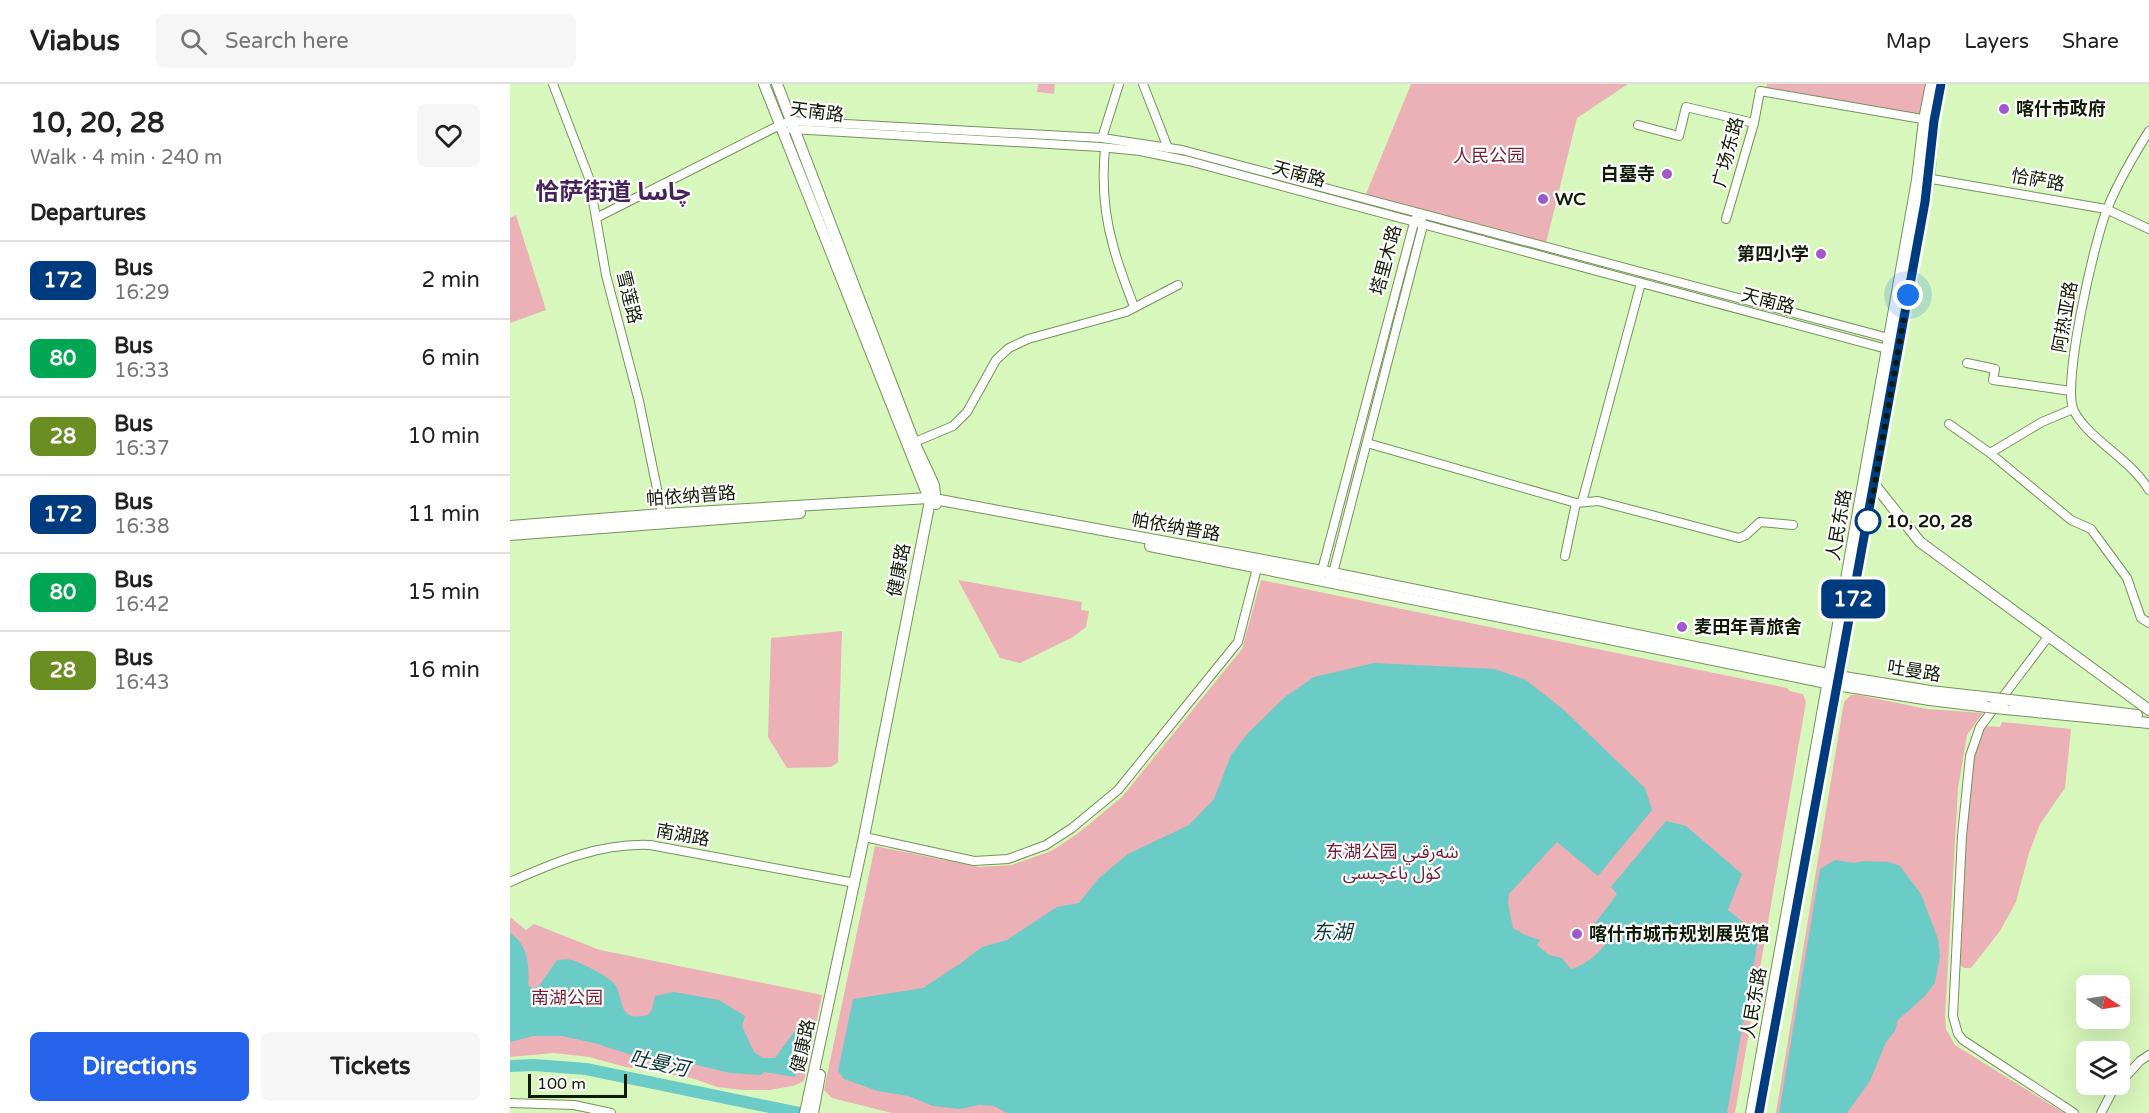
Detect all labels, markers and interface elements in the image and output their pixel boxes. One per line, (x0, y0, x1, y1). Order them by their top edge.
search box (156, 14, 576, 68)
text: Viabus (30, 24, 120, 58)
icon: search (177, 25, 210, 58)
text: Search here (225, 28, 349, 54)
text: Map (1886, 29, 1931, 54)
text: Layers (1964, 29, 2029, 54)
text: Share (2062, 29, 2119, 54)
street label: 天南路 (789, 98, 845, 126)
place label: 喀什市政府 (2016, 98, 2106, 120)
marker: 喀什市政府 (1997, 102, 2011, 116)
button: heart (417, 104, 480, 167)
text: 10, 20, 28 (30, 106, 165, 140)
street label: 广场东路 (1708, 114, 1748, 190)
park label: 人民公园 (1453, 145, 1525, 167)
text: Walk · 4 min · 240 m (30, 146, 222, 170)
street label: 天南路 (1270, 156, 1328, 192)
place label: 白墓寺 (1601, 163, 1655, 185)
street label: 恰萨路 (2010, 164, 2066, 196)
marker: 白墓寺 (1660, 167, 1674, 181)
district label: 恰萨街道 چاسا (535, 178, 691, 207)
place label: WC (1555, 188, 1586, 210)
marker: WC (1536, 192, 1550, 206)
text: Departures (30, 200, 146, 226)
street label: 塔里木路 (1366, 222, 1406, 298)
place label: 第四小学 (1737, 243, 1809, 265)
marker: 第四小学 (1814, 247, 1828, 261)
text: Bus (114, 255, 153, 281)
text: 2 min (421, 267, 480, 293)
text: 172 (43, 268, 83, 293)
street label: 雪莲路 (612, 268, 646, 326)
your location (1893, 280, 1923, 310)
street label: 阿热亚路 (2048, 280, 2082, 354)
text: 16:29 (114, 281, 169, 305)
street label: 天南路 (1739, 283, 1797, 319)
text: Bus (114, 333, 153, 359)
text: 6 min (421, 345, 480, 371)
text: 80 (50, 346, 76, 371)
text: 16:33 (114, 359, 169, 383)
text: Bus (114, 411, 153, 437)
text: 10 min (408, 423, 480, 449)
text: 28 (50, 424, 76, 449)
text: 16:37 (114, 437, 169, 461)
street label: 帕依纳普路 (645, 482, 737, 510)
street label: 人民东路 (1822, 488, 1856, 562)
text: Bus (114, 489, 153, 515)
text: 11 min (408, 501, 480, 527)
text: 172 (43, 502, 83, 527)
street label: 帕依纳普路 (1130, 508, 1222, 546)
marker: 10, 20, 28 (1855, 508, 1881, 534)
place label: 10, 20, 28 (1886, 510, 1973, 532)
text: 16:38 (114, 515, 169, 539)
street label: 健康路 (883, 541, 915, 599)
text: Bus (114, 567, 153, 593)
text: 15 min (408, 579, 480, 605)
text: 80 (50, 580, 76, 605)
line badge: 172 (1818, 580, 1888, 618)
text: 172 (1833, 587, 1873, 612)
text: 16:42 (114, 593, 169, 617)
place label: 麦田年青旅舍 (1694, 616, 1802, 638)
marker: 麦田年青旅舍 (1675, 620, 1689, 634)
text: Bus (114, 645, 153, 671)
street label: 吐曼路 (1886, 656, 1942, 686)
text: 16 min (408, 657, 480, 683)
text: 28 (50, 658, 76, 683)
text: 16:43 (114, 671, 169, 695)
street label: 南湖路 (655, 819, 711, 851)
park label: 东湖公园 شەرقىي كۆل باغچىسى (1325, 841, 1459, 884)
water label: 东湖 (1312, 921, 1355, 945)
place label: 喀什市城市规划展览馆 (1589, 923, 1769, 945)
marker: 喀什市城市规划展览馆 (1570, 927, 1584, 941)
street label: 人民东路 (1737, 966, 1771, 1040)
north arrow (2076, 975, 2130, 1029)
map controls (2076, 975, 2130, 1095)
park label: 南湖公园 (531, 987, 603, 1009)
street label: 健康路 (786, 1017, 820, 1075)
button: Directions (30, 1032, 249, 1101)
button: Tickets (261, 1032, 480, 1101)
button: layers (2076, 1041, 2130, 1095)
water label: 吐曼河 (627, 1046, 695, 1083)
scale bar (528, 1071, 627, 1098)
text: 100 m (537, 1074, 586, 1094)

